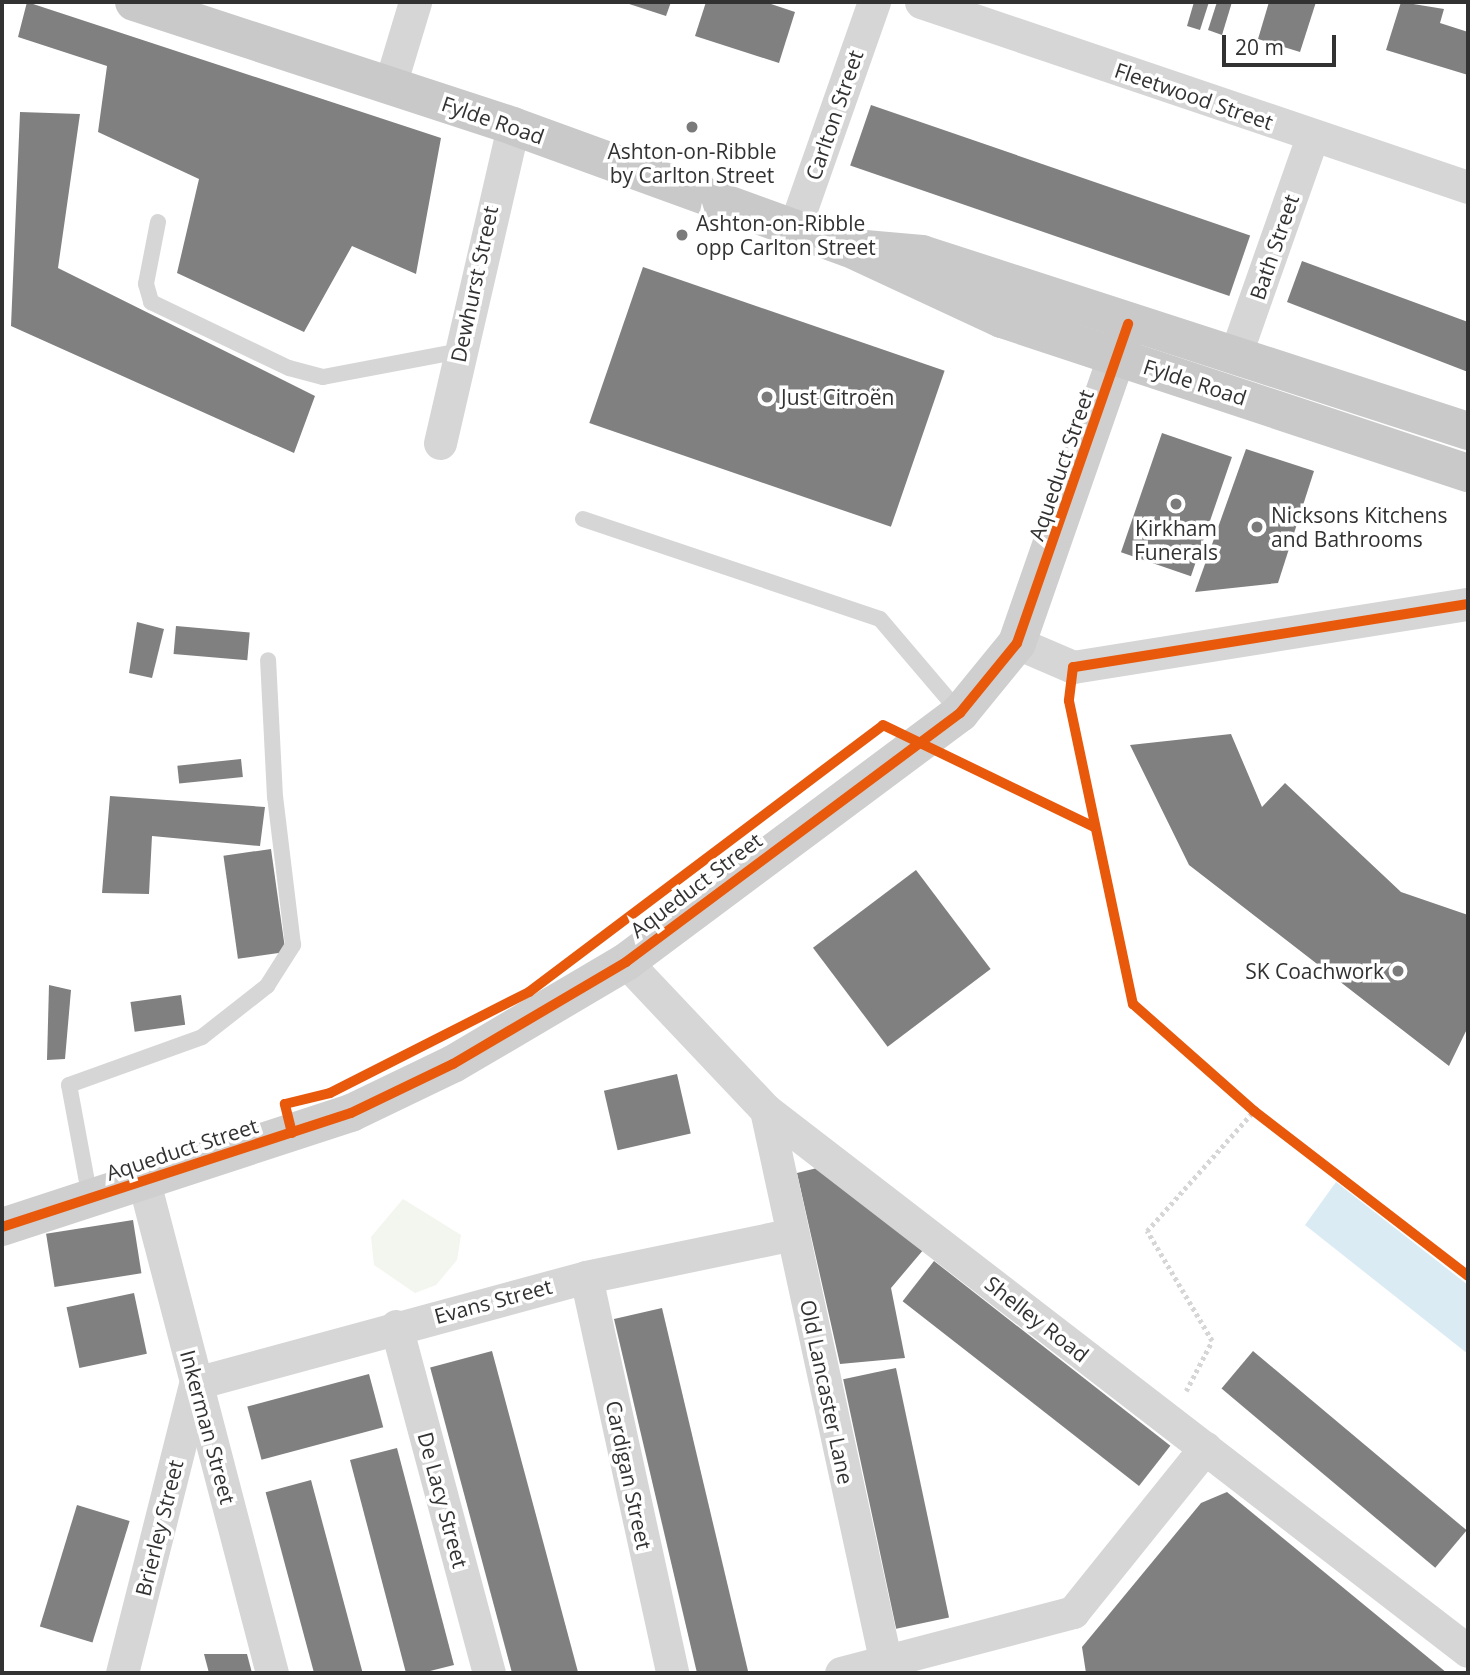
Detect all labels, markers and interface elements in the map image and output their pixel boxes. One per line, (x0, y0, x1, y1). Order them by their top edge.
scale bar (1225, 21, 1339, 65)
text: 20 m (1235, 33, 1284, 61)
street label: Carlton Street (800, 47, 868, 183)
street label: Fleetwood Street (1112, 57, 1276, 135)
street label: Fylde Road (438, 91, 548, 149)
marker: Ashton-on-Ribble by Carlton Street (684, 119, 700, 135)
place label: Ashton-on-Ribble by Carlton Street (607, 138, 777, 188)
street label: Bath Street (1244, 191, 1304, 303)
street label: Dewhurst Street (445, 203, 503, 365)
place label: Ashton-on-Ribble opp Carlton Street (696, 210, 876, 260)
marker: Ashton-on-Ribble opp Carlton Street (674, 227, 690, 243)
street label: Fylde Road (1140, 354, 1250, 410)
place label: Just Citroën (781, 384, 894, 410)
street label: Aqueduct Street (1023, 386, 1099, 544)
marker: Just Citroën (759, 389, 775, 405)
marker: Kirkham Funerals (1168, 496, 1184, 512)
place label: Nicksons Kitchens and Bathrooms (1271, 502, 1447, 552)
place label: Kirkham Funerals (1134, 515, 1218, 565)
marker: Nicksons Kitchens and Bathrooms (1249, 519, 1265, 535)
street label: Aqueduct Street (625, 827, 767, 943)
place label: SK Coachwork (1245, 958, 1384, 984)
marker: SK Coachwork (1390, 963, 1406, 979)
street label: Aqueduct Street (103, 1113, 261, 1185)
street label: Shelley Road (980, 1271, 1094, 1367)
street label: Evans Street (431, 1273, 555, 1329)
street label: Old Lancaster Lane (795, 1298, 859, 1486)
street label: Inkerman Street (175, 1347, 241, 1507)
street label: Cardigan Street (601, 1398, 657, 1552)
street label: De Lacy Street (413, 1429, 473, 1571)
street label: Brierley Street (130, 1457, 188, 1599)

